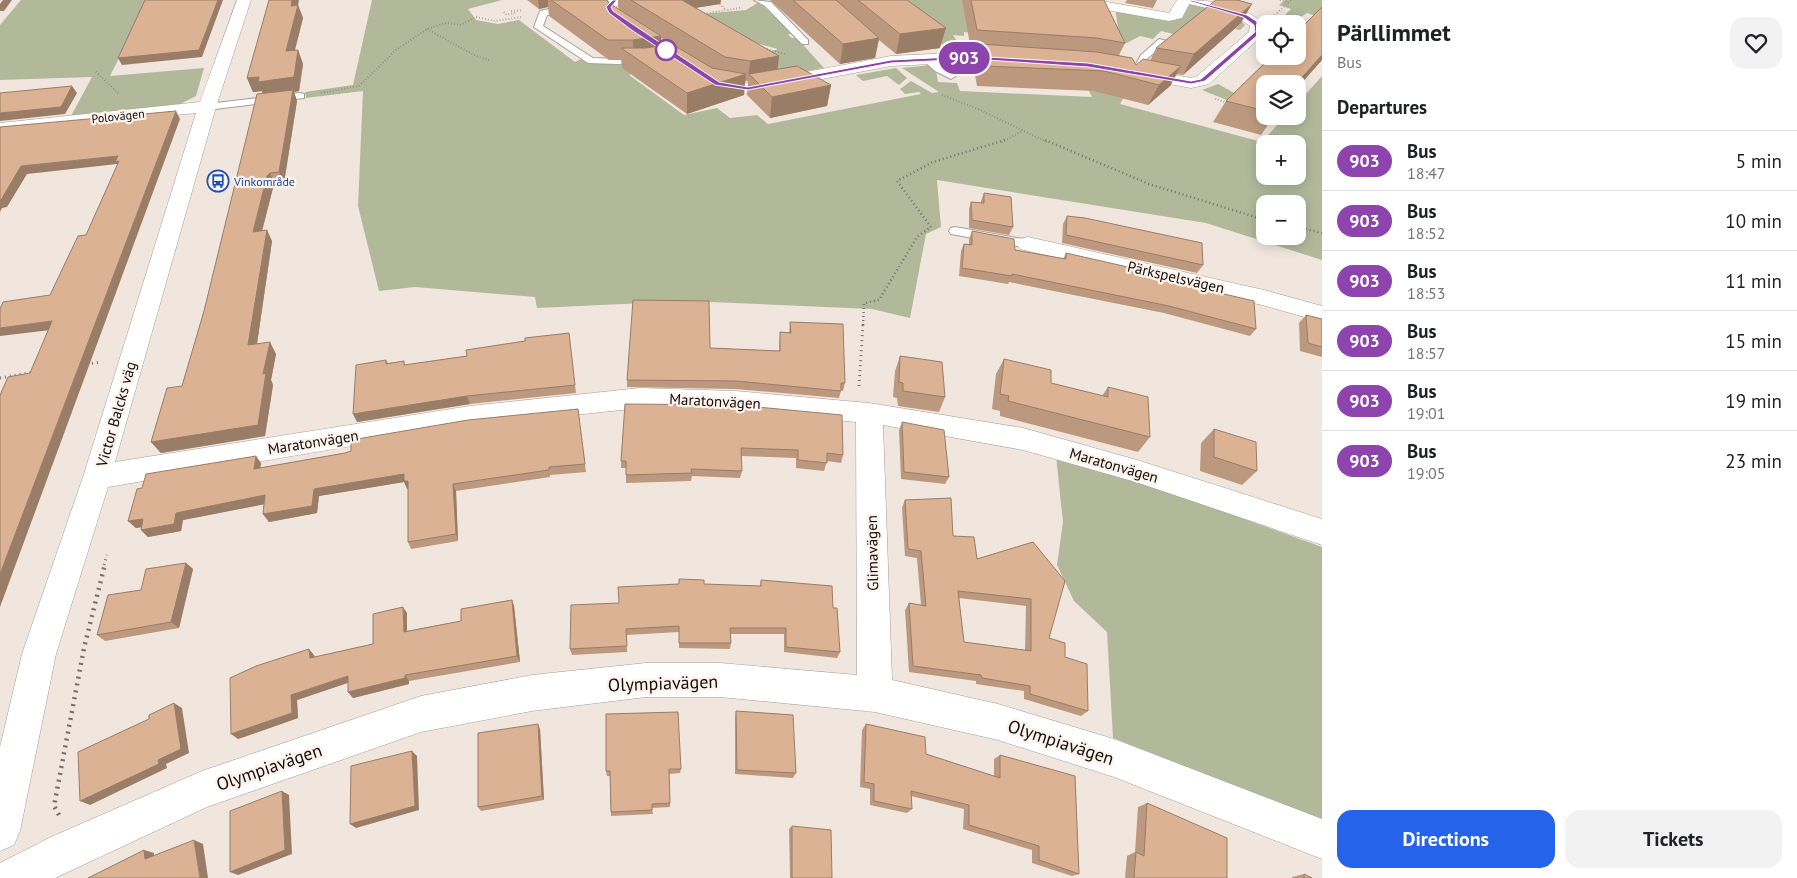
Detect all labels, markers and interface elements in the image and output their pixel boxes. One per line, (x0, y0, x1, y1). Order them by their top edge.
map controls (1256, 15, 1306, 245)
button: locate (1256, 15, 1306, 65)
text: Pärllimmet (1337, 17, 1451, 48)
button: heart (1730, 17, 1782, 69)
unlabelled marker (655, 39, 677, 61)
line badge: 903 (935, 42, 993, 74)
text: 903 (949, 46, 979, 69)
text: Bus (1337, 52, 1362, 72)
button: layers (1256, 75, 1306, 125)
text: Departures (1337, 95, 1427, 119)
street label: Polovägen (91, 106, 145, 126)
button: + (1256, 135, 1306, 185)
text: Bus (1407, 139, 1436, 163)
text: 903 (1349, 149, 1380, 172)
text: 5 min (1736, 149, 1782, 173)
text: 18:47 (1407, 163, 1445, 183)
bus stop icon: Vinkområde (206, 169, 230, 193)
place label: Vinkområde (233, 174, 295, 189)
button: − (1256, 195, 1306, 245)
text: Bus (1407, 199, 1436, 223)
text: 903 (1349, 209, 1380, 232)
text: 10 min (1725, 209, 1782, 233)
text: 18:52 (1407, 223, 1445, 243)
street label: Pärkspelsvägen (1126, 257, 1226, 297)
text: Bus (1407, 259, 1436, 283)
text: 903 (1349, 269, 1380, 292)
text: 11 min (1725, 269, 1782, 293)
text: 18:53 (1407, 283, 1445, 303)
text: Bus (1407, 319, 1436, 343)
text: 903 (1349, 329, 1380, 352)
text: 15 min (1725, 329, 1782, 353)
text: 18:57 (1407, 343, 1445, 363)
street label: Victor Balcks väg (92, 359, 140, 470)
text: Bus (1407, 379, 1436, 403)
street label: Maratonvägen (669, 389, 761, 413)
text: 903 (1349, 389, 1380, 412)
text: 19 min (1725, 389, 1782, 413)
text: 19:01 (1407, 403, 1445, 423)
street label: Maratonvägen (266, 425, 360, 459)
text: Bus (1407, 439, 1436, 463)
street label: Maratonvägen (1067, 443, 1161, 487)
text: 903 (1349, 449, 1380, 472)
text: 23 min (1725, 449, 1782, 473)
text: 19:05 (1407, 463, 1445, 483)
street label: Glimavägen (862, 515, 882, 591)
street label: Olympiavägen (607, 670, 719, 696)
street label: Olympiavägen (1005, 714, 1117, 770)
street label: Olympiavägen (213, 738, 325, 796)
button: Directions (1337, 810, 1555, 868)
button: Tickets (1565, 810, 1782, 868)

